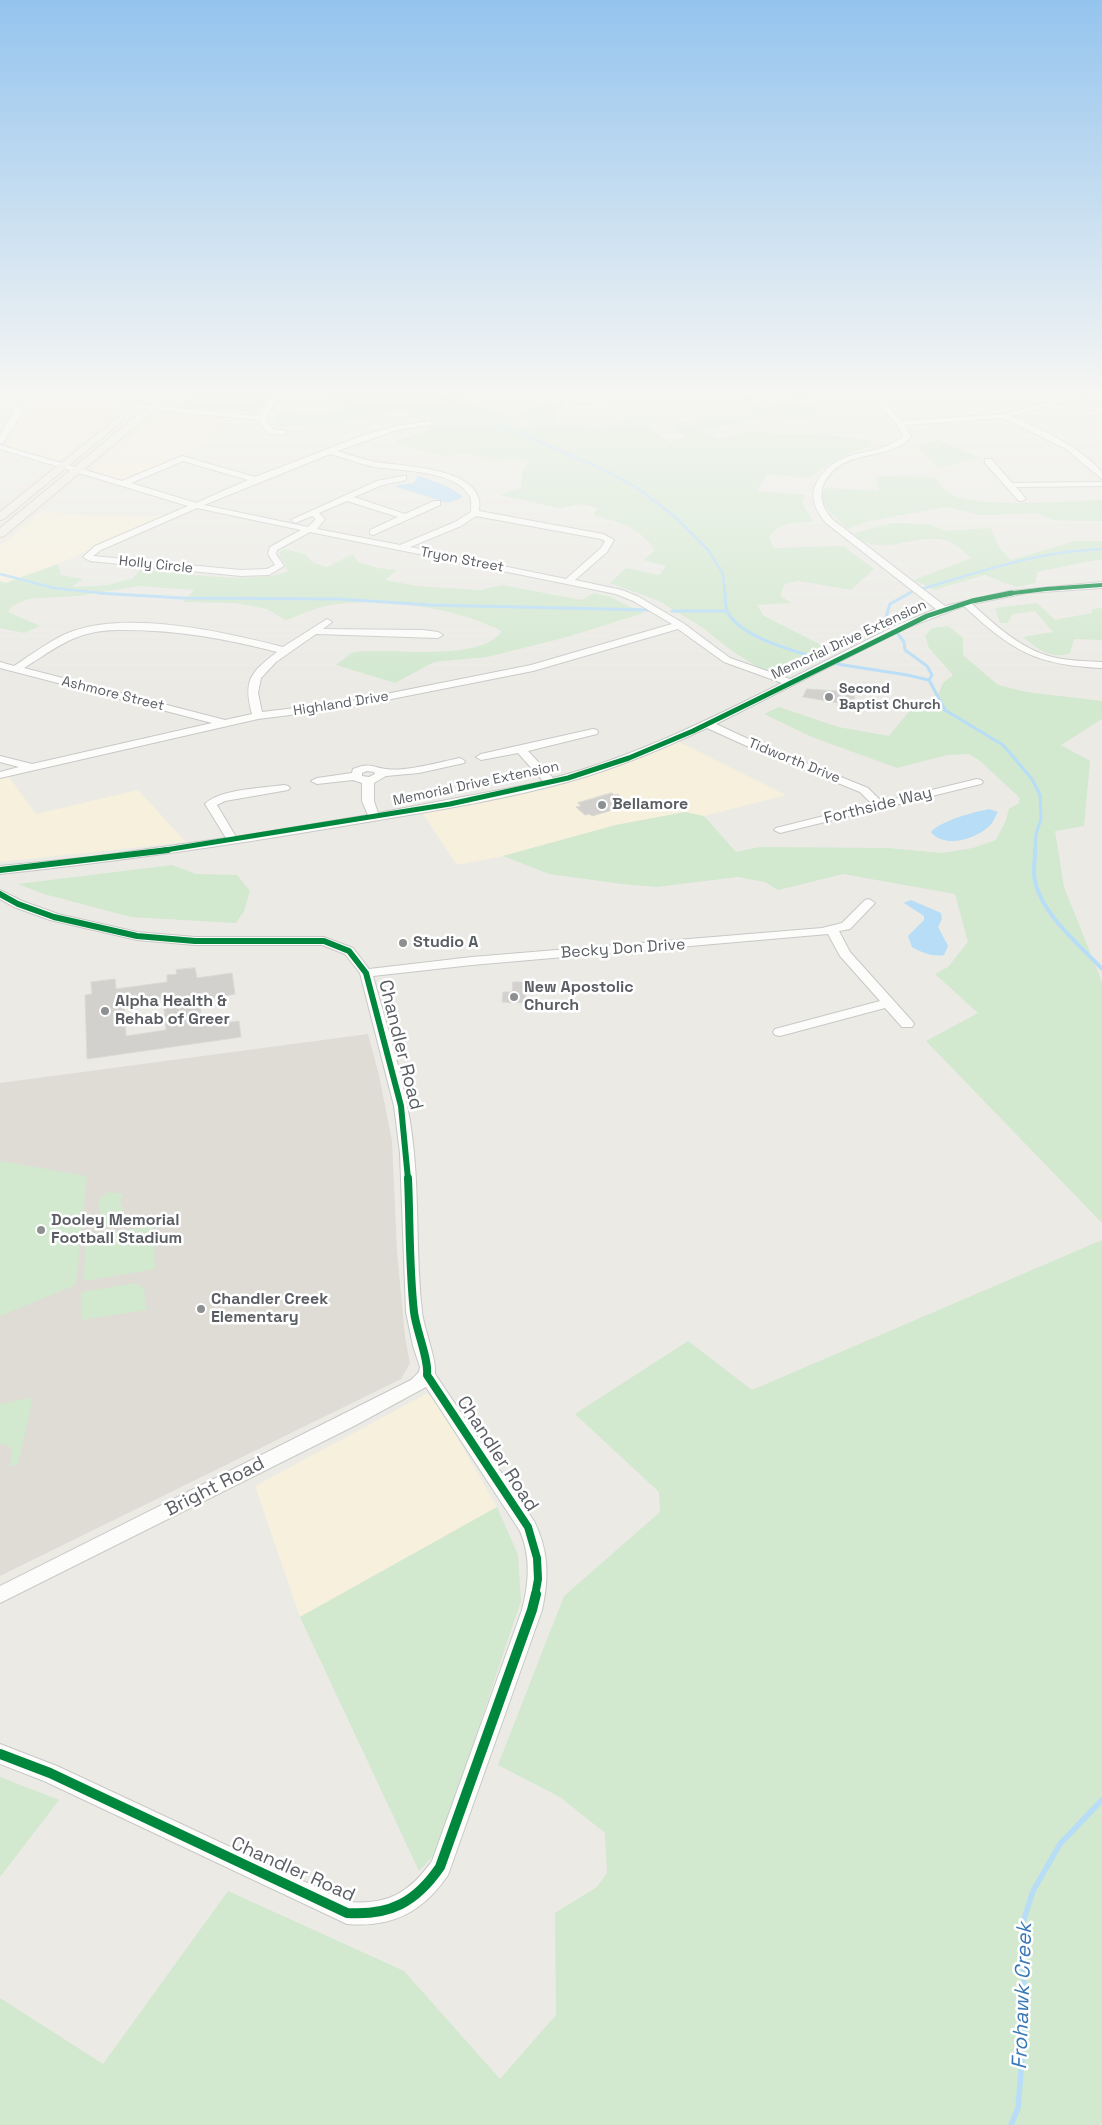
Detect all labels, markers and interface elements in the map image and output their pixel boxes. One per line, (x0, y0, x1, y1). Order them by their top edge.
street label: Tryon Street (419, 544, 505, 576)
street label: Holly Circle (118, 553, 194, 577)
street label: Memorial Drive Extension (769, 597, 929, 683)
street label: Ashmore Street (60, 673, 166, 715)
place label: Second Baptist Church (839, 681, 941, 714)
street label: Highland Drive (292, 688, 390, 720)
marker: Second Baptist Church (823, 691, 835, 703)
street label: Tidworth Drive (746, 735, 842, 787)
street label: Memorial Drive Extension (391, 758, 561, 810)
street label: Forthside Way (822, 783, 934, 829)
place label: Bellamore (612, 795, 688, 815)
marker: Bellamore (596, 799, 608, 811)
place label: Studio A (413, 933, 478, 953)
street label: Becky Don Drive (560, 935, 686, 963)
marker: Studio A (397, 937, 409, 949)
street label: Chandler Road (373, 978, 427, 1112)
place label: New Apostolic Church (524, 978, 634, 1016)
marker: New Apostolic Church (508, 991, 520, 1003)
place label: Alpha Health & Rehab of Greer (115, 992, 230, 1030)
marker: Alpha Health & Rehab of Greer (99, 1005, 111, 1017)
place label: Dooley Memorial Football Stadium (51, 1211, 182, 1249)
marker: Dooley Memorial Football Stadium (35, 1224, 47, 1236)
place label: Chandler Creek Elementary (211, 1290, 328, 1328)
marker: Chandler Creek Elementary (195, 1303, 207, 1315)
street label: Chandler Road (451, 1392, 543, 1516)
street label: Bright Road (162, 1452, 268, 1522)
street label: Chandler Road (228, 1832, 358, 1908)
water label: Frohawk Creek (1008, 1922, 1038, 2070)

